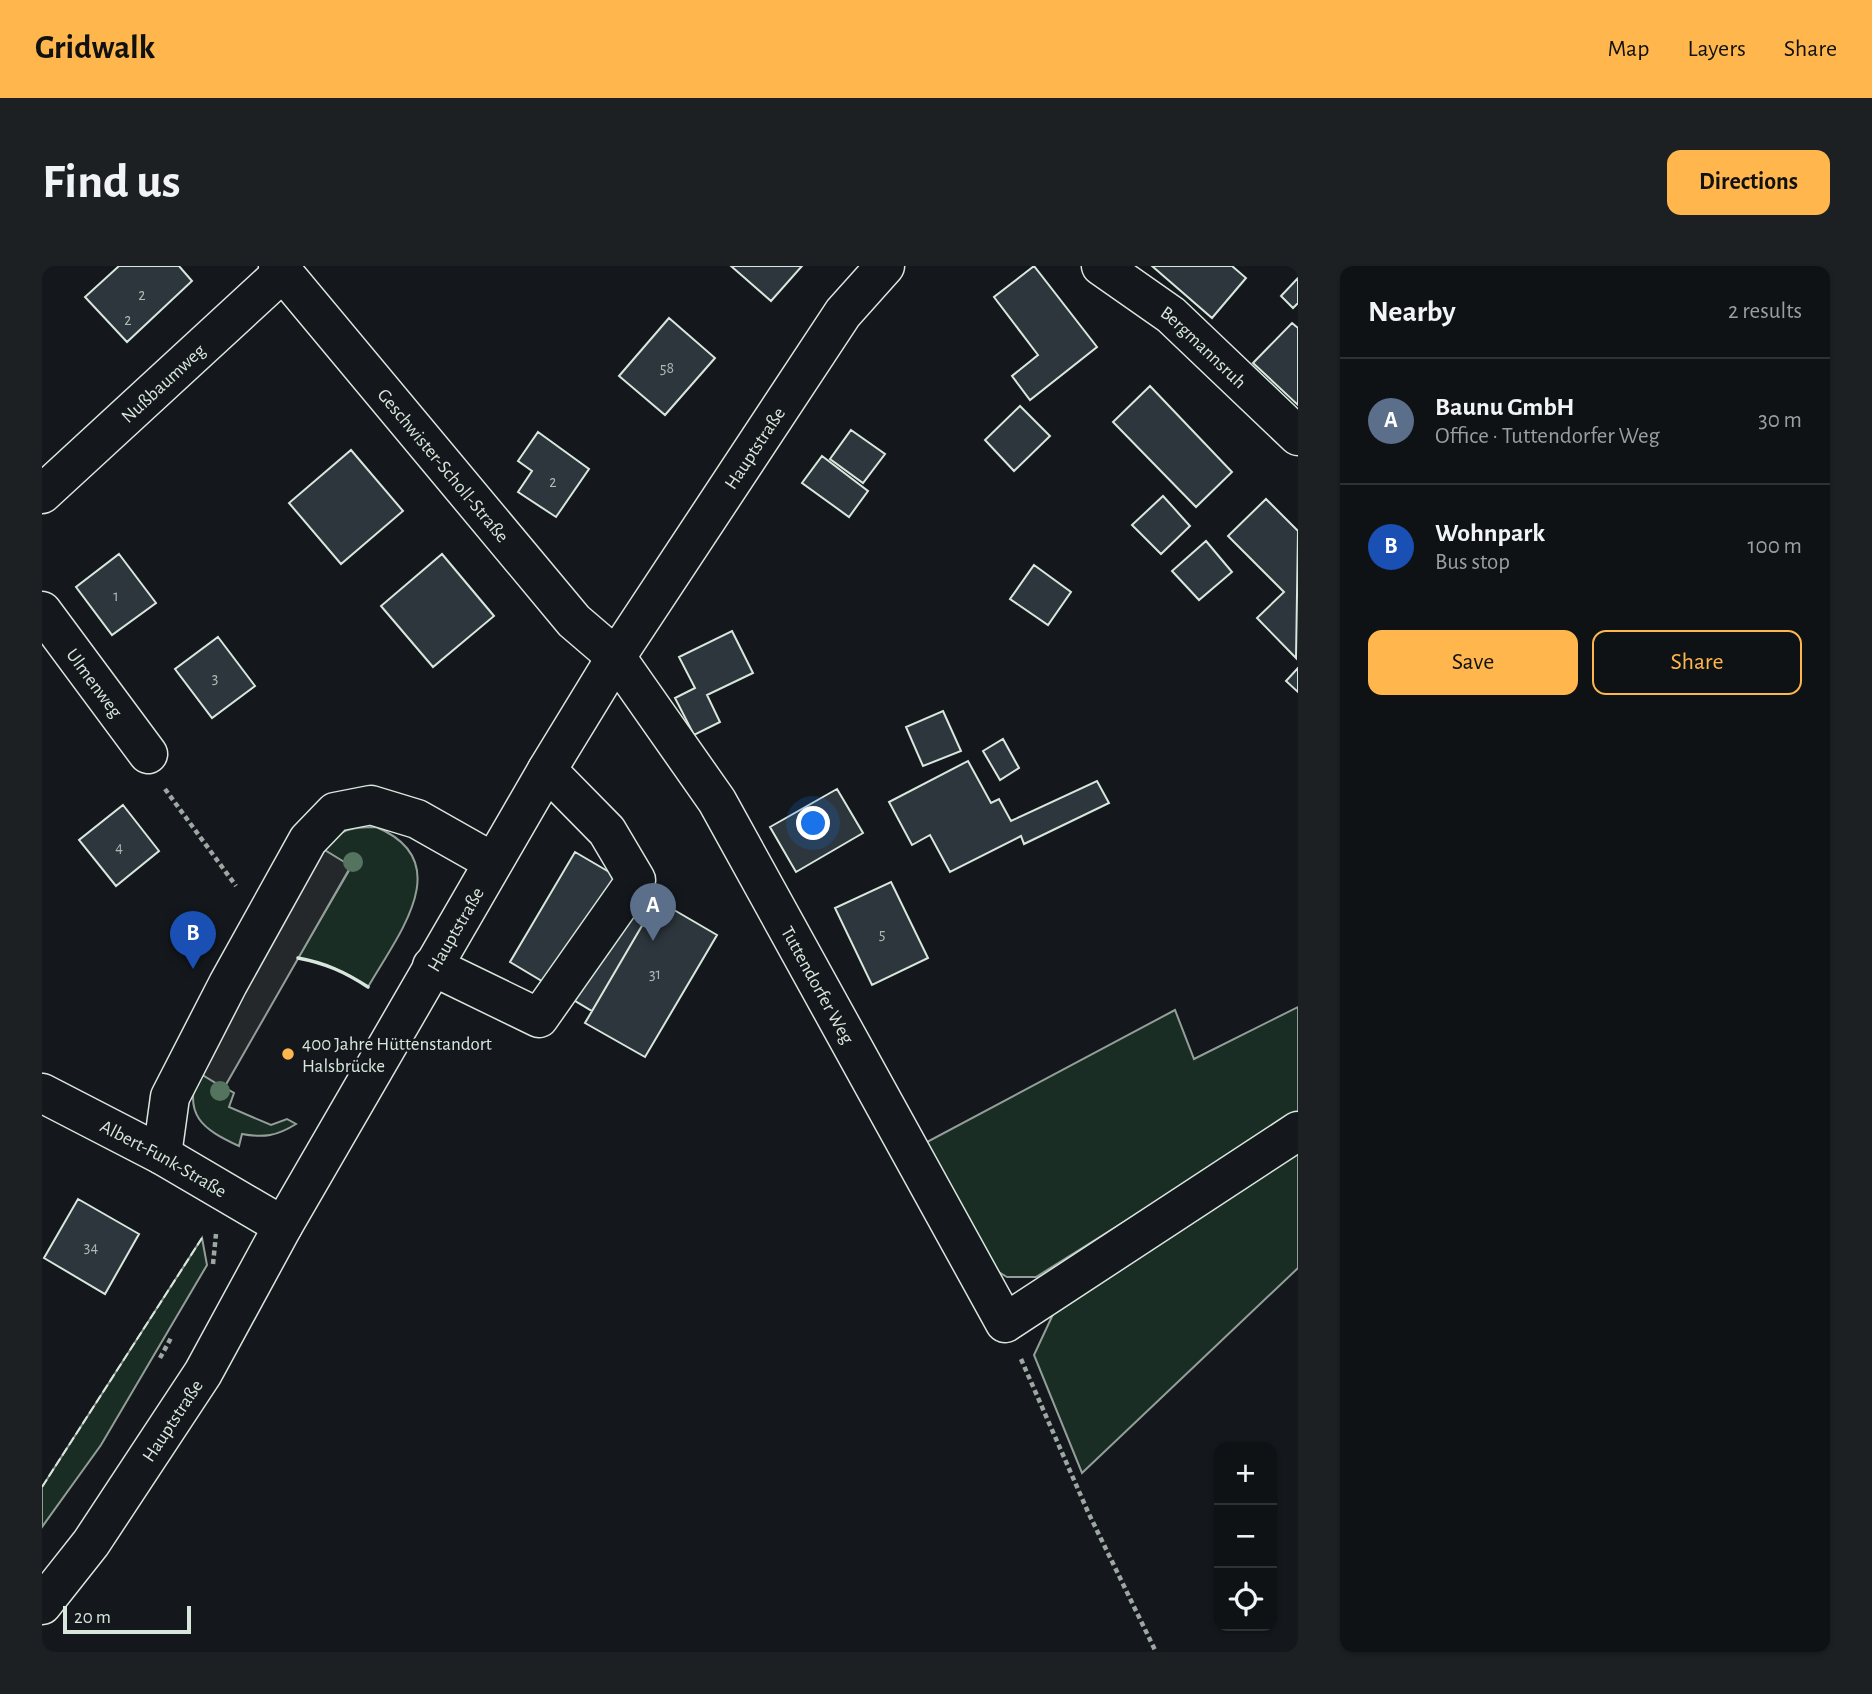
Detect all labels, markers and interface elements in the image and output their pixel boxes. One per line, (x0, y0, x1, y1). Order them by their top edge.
text: Gridwalk (35, 32, 155, 65)
text: Map (1607, 37, 1649, 61)
text: Layers (1687, 37, 1746, 61)
text: Share (1784, 37, 1837, 61)
button: Directions (1667, 150, 1830, 215)
text: Find us (42, 158, 181, 207)
house number: 2 (138, 287, 146, 303)
text: Nearby (1368, 297, 1456, 327)
text: 2 results (1728, 300, 1802, 323)
street label: Bergmannsruh (1157, 303, 1249, 392)
house number: 2 (124, 312, 132, 328)
street label: Nußbaumweg (118, 340, 210, 427)
house number: 58 (660, 360, 674, 376)
street label: Geschwister-Scholl-Straße (373, 385, 512, 546)
text: Baunu GmbH (1435, 394, 1574, 420)
street label: Hauptstraße (722, 404, 789, 493)
text: A (1384, 409, 1398, 432)
text: 30 m (1758, 409, 1802, 432)
text: Office · Tuttendorfer Weg (1435, 425, 1660, 448)
house number: 2 (549, 474, 557, 490)
text: Wohnpark (1435, 520, 1545, 546)
text: B (1384, 535, 1398, 558)
text: 100 m (1748, 535, 1802, 558)
text: Bus stop (1435, 551, 1510, 574)
house number: 1 (113, 588, 119, 604)
button: Save (1368, 630, 1578, 695)
button: Share (1592, 630, 1802, 695)
street label: Ulmenweg (62, 645, 126, 722)
house number: 3 (212, 670, 218, 686)
your location (796, 806, 830, 840)
house number: 4 (115, 839, 123, 855)
pin: A (630, 883, 676, 941)
street label: Hauptstraße (424, 884, 488, 975)
pin: B (170, 911, 216, 969)
street label: Tuttendorfer Weg (777, 923, 857, 1048)
house number: 5 (879, 926, 885, 942)
house number: 31 (649, 966, 661, 982)
place label: 400 Jahre Hüttenstandort Halsbrücke (302, 1035, 492, 1076)
marker: 400 Jahre Hüttenstandort Halsbrücke (280, 1046, 296, 1062)
street label: Albert-Funk-Straße (97, 1117, 229, 1202)
house number: 34 (84, 1239, 98, 1255)
street label: Hauptstraße (139, 1377, 207, 1466)
map controls (1214, 1442, 1277, 1631)
button: + (1214, 1442, 1277, 1505)
button: − (1214, 1505, 1277, 1568)
button: locate (1214, 1568, 1277, 1631)
scale bar (63, 1603, 191, 1635)
text: 20 m (74, 1608, 111, 1627)

